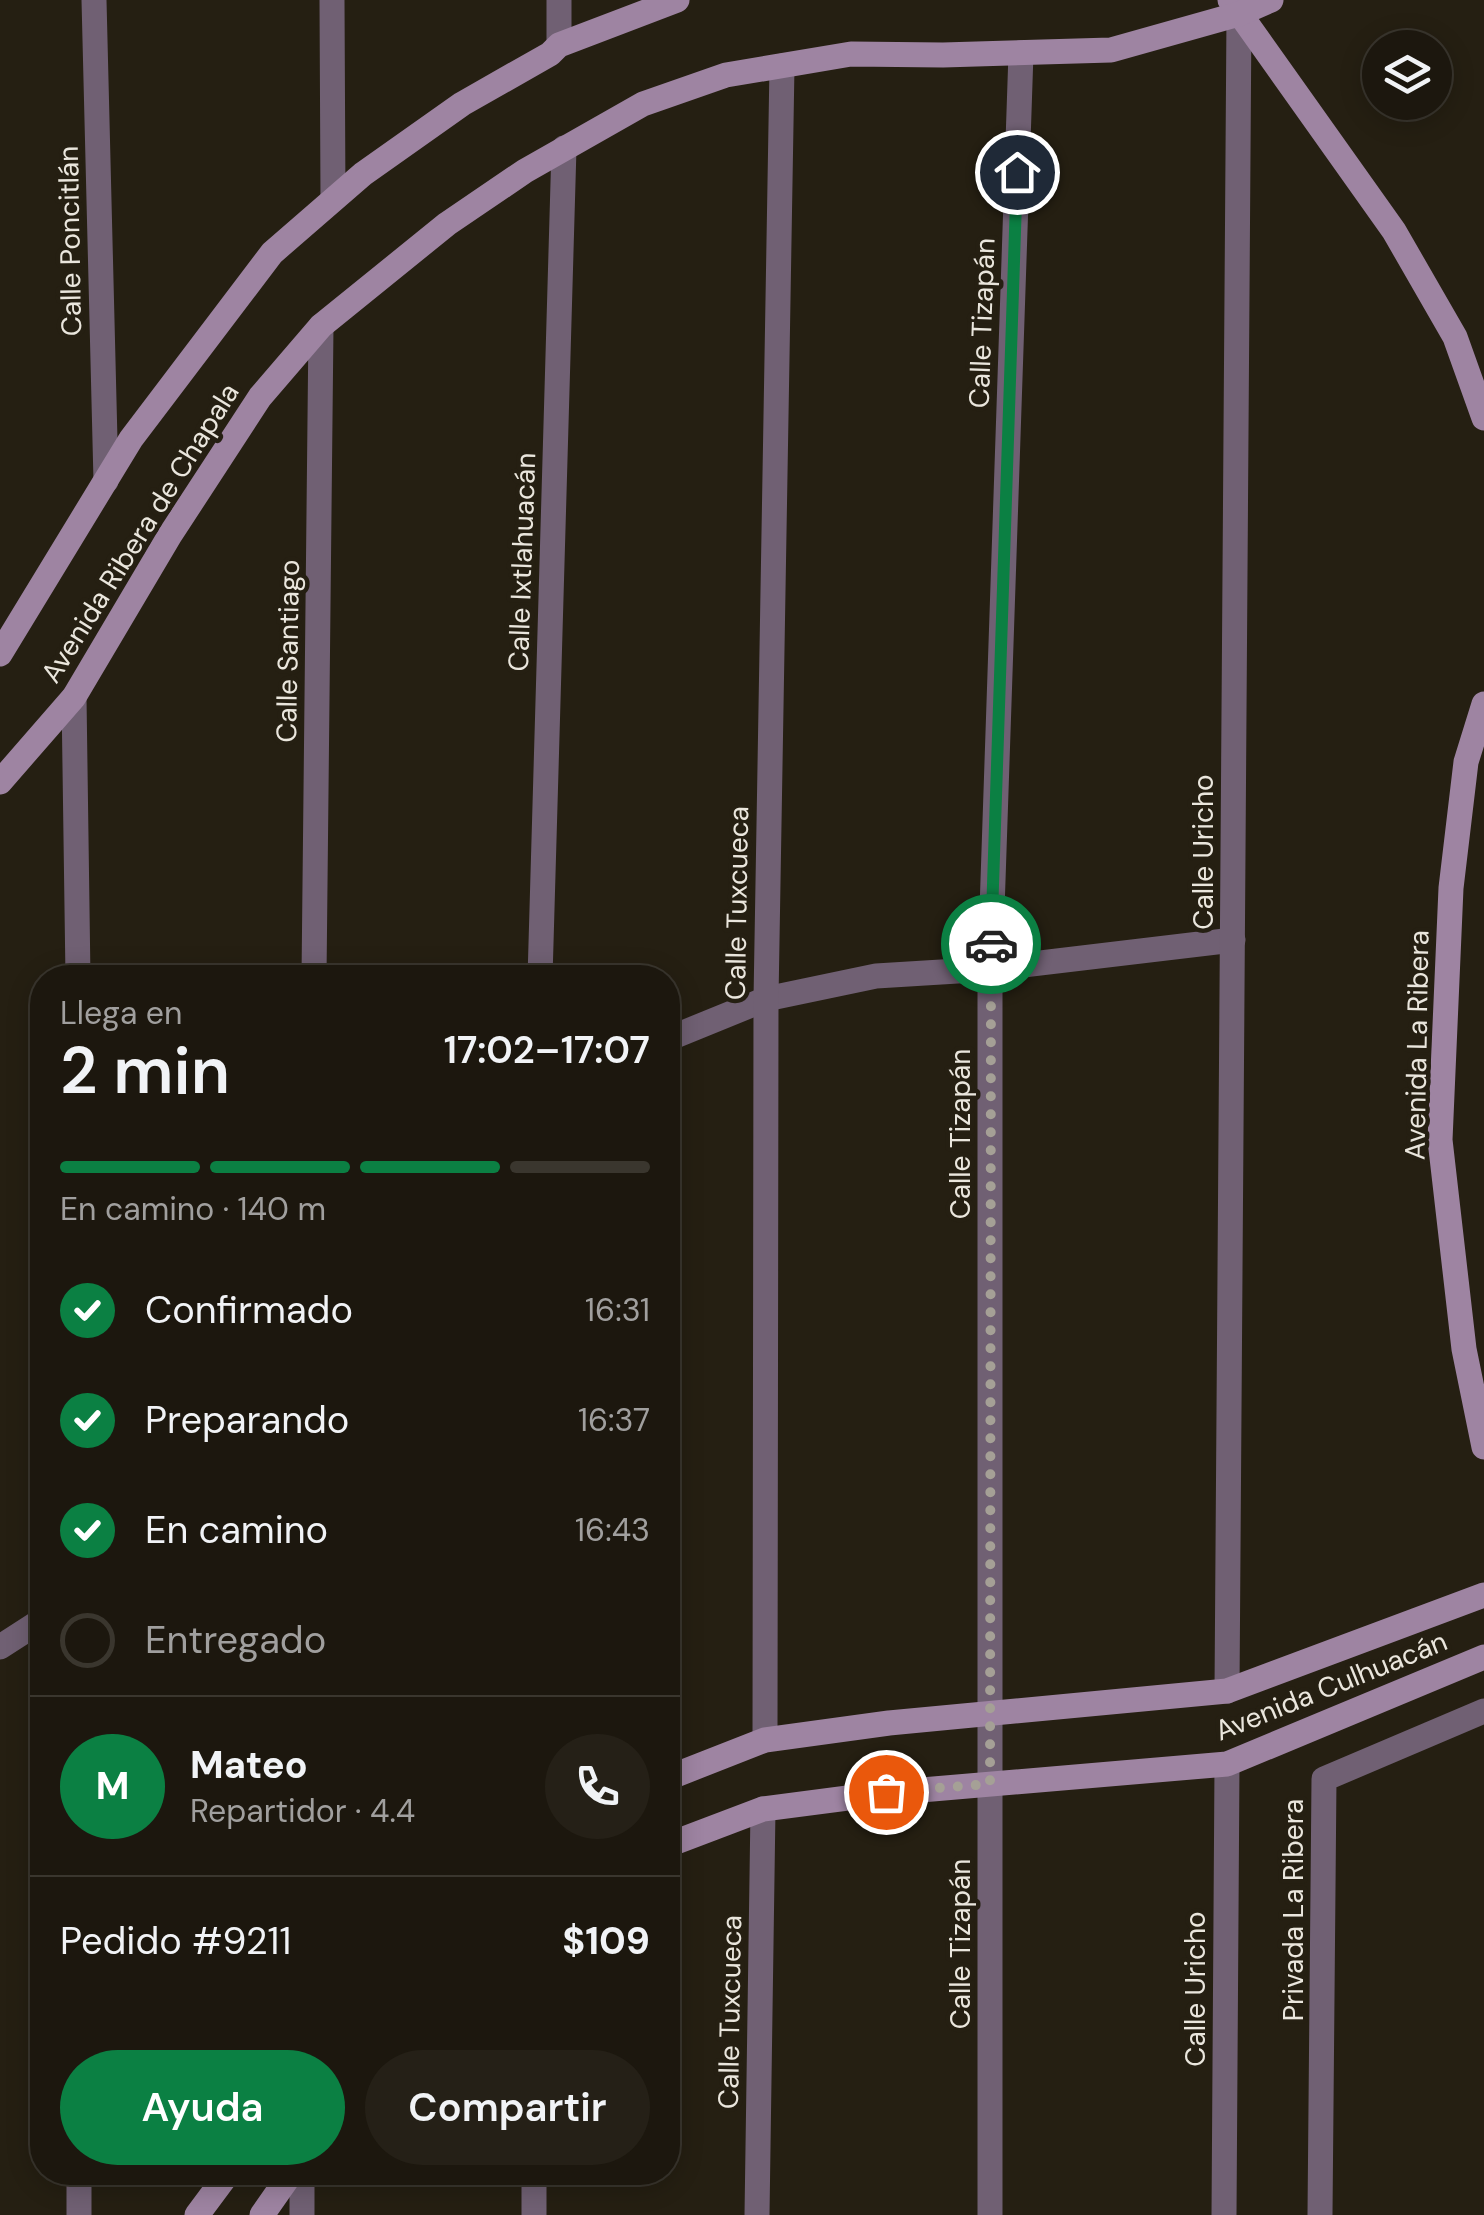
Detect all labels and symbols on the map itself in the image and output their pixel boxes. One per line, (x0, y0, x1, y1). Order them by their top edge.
pin (975, 130, 1060, 215)
street label: Calle Poncitlán (50, 145, 90, 337)
street label: Calle Tizapán (961, 237, 1003, 409)
street label: Avenida Ribera de Chapala (32, 376, 248, 690)
street label: Calle Ixtlahuacán (500, 452, 544, 672)
street label: Calle Santiago (268, 559, 308, 743)
street label: Calle Uricho (1185, 774, 1222, 930)
street label: Calle Tuxcueca (717, 806, 757, 1000)
courier (941, 894, 1041, 994)
street label: Avenida La Ribera (1396, 930, 1438, 1160)
street label: Calle Tizapán (942, 1049, 979, 1219)
street label: Avenida Culhuacán (1209, 1623, 1453, 1749)
pin (844, 1750, 929, 1835)
street label: Privada La Ribera (1275, 1799, 1312, 2021)
street label: Calle Tizapán (942, 1859, 979, 2029)
street label: Calle Uricho (1177, 1911, 1214, 2067)
street label: Calle Tuxcueca (710, 1915, 750, 2109)

